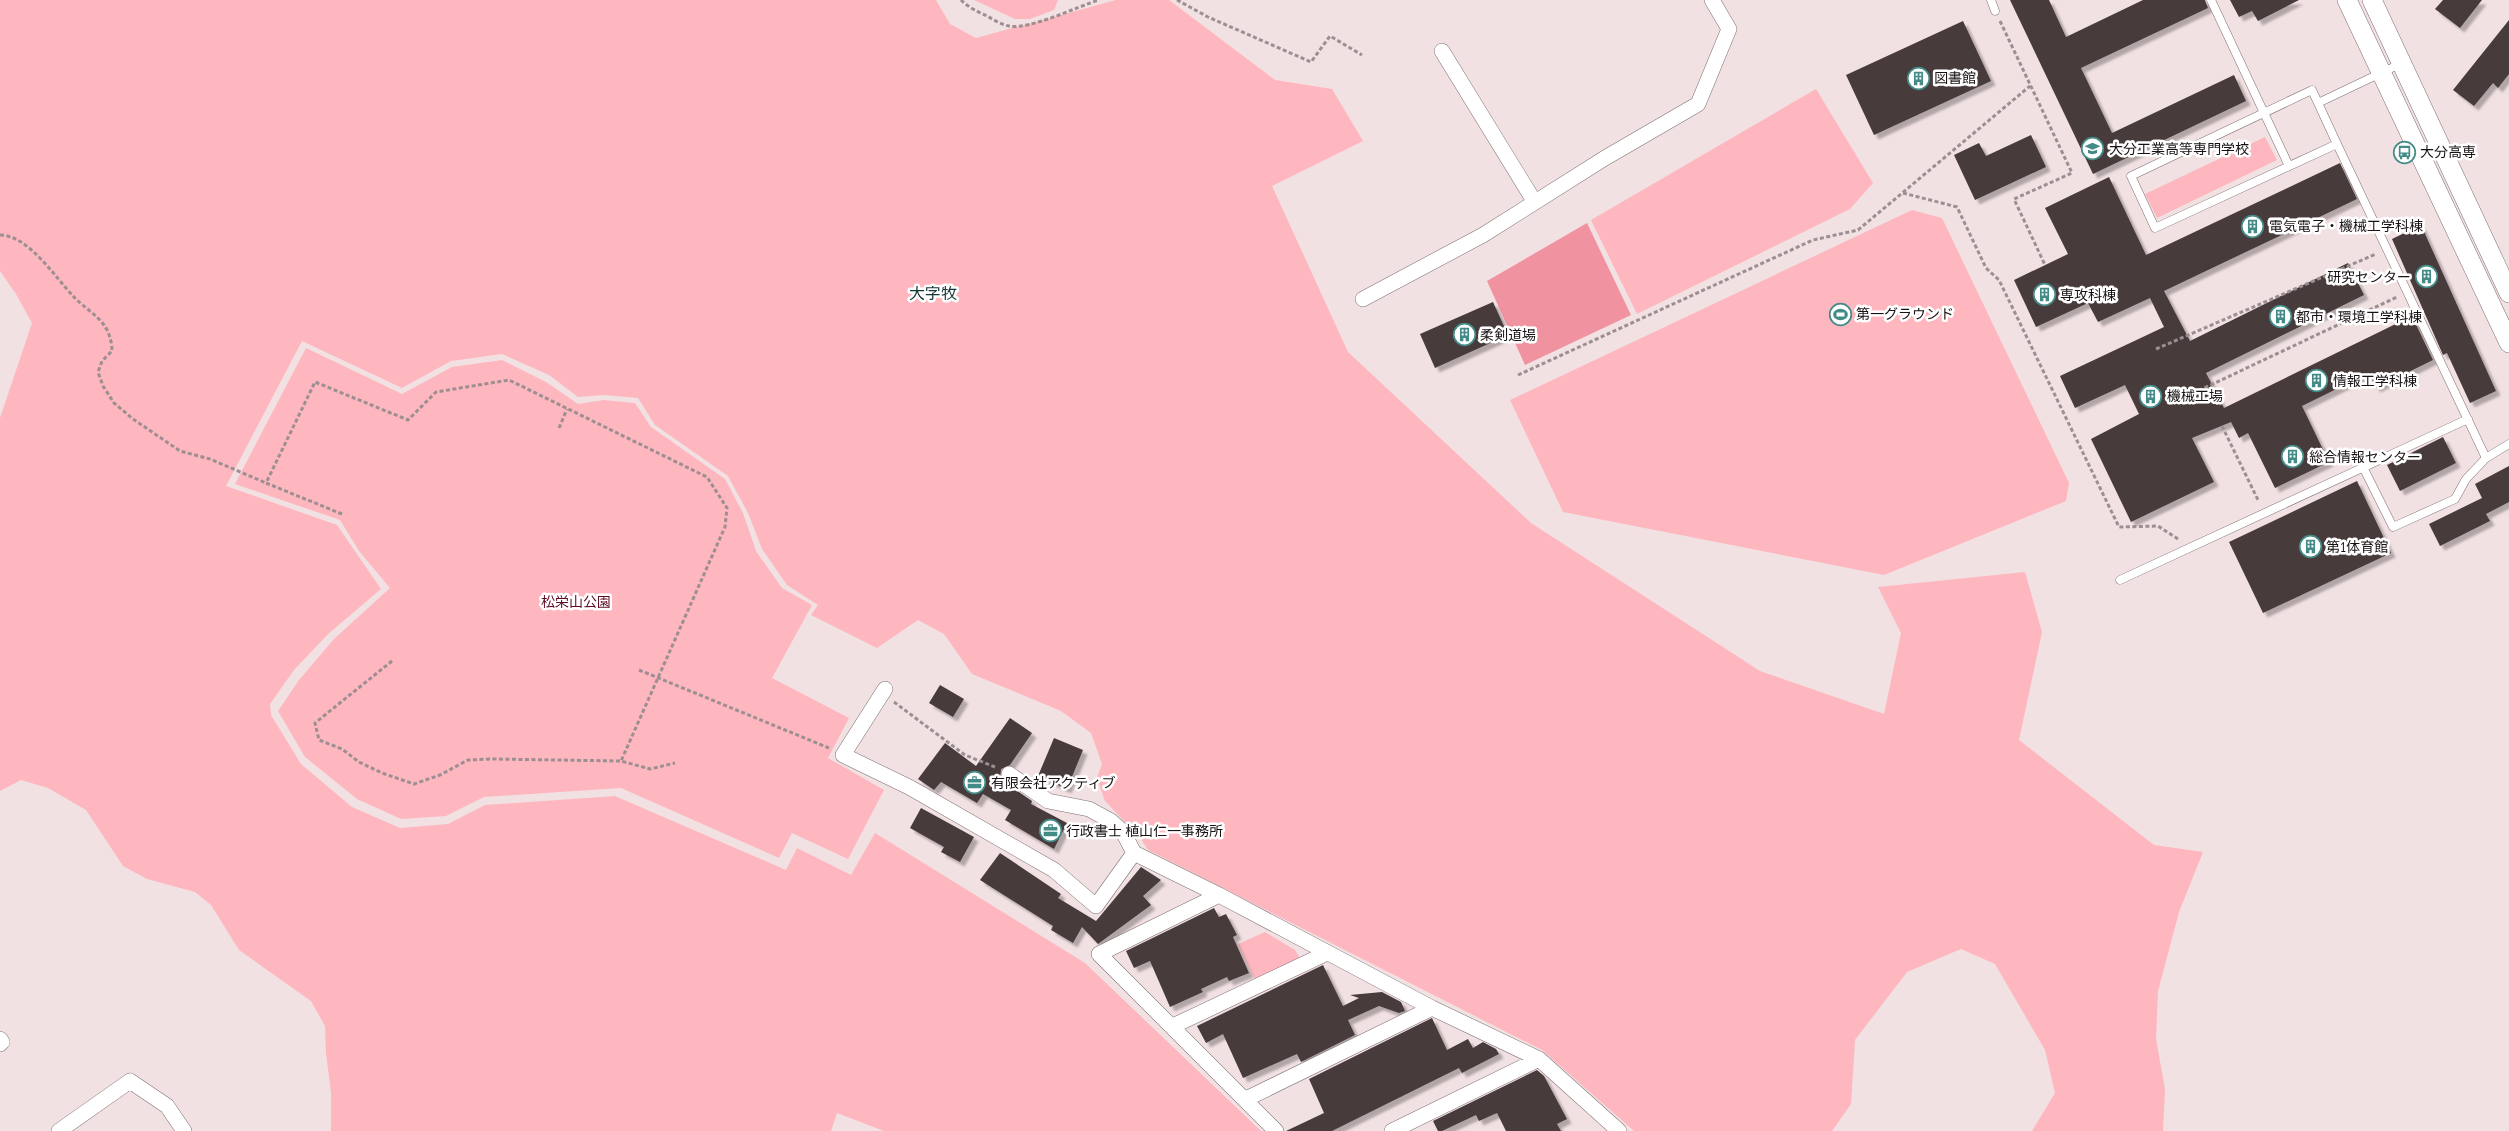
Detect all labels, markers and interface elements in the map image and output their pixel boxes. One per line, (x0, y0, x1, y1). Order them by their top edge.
building icon: 図書館 (1906, 66, 1930, 90)
place label: 図書館 (1934, 69, 1976, 87)
school or university icon: 大分工業高等専門学校 (2081, 137, 2105, 161)
place label: 大分工業高等専門学校 (2109, 140, 2249, 158)
bus stop icon: 大分高専 (2392, 140, 2416, 164)
place label: 大分高専 (2420, 143, 2476, 161)
building icon: 電気電子・機械工学科棟 (2241, 214, 2265, 238)
place label: 電気電子・機械工学科棟 (2269, 217, 2423, 235)
building icon: 研究センター (2415, 265, 2439, 289)
place label: 研究センター (2327, 268, 2411, 286)
district label: 大字牧 (909, 283, 957, 303)
building icon: 専攻科棟 (2032, 283, 2056, 307)
place label: 専攻科棟 (2060, 286, 2116, 304)
sports icon: 第一グラウンド (1828, 302, 1852, 326)
place label: 第一グラウンド (1856, 305, 1954, 323)
building icon: 都市・環境工学科棟 (2268, 305, 2292, 329)
place label: 都市・環境工学科棟 (2296, 308, 2422, 326)
building icon: 柔剣道場 (1452, 323, 1476, 347)
place label: 柔剣道場 (1480, 326, 1536, 344)
building icon: 情報工学科棟 (2305, 369, 2329, 393)
place label: 情報工学科棟 (2333, 372, 2417, 390)
building icon: 機械工場 (2139, 384, 2163, 408)
place label: 機械工場 (2167, 387, 2223, 405)
building icon: 総合情報センター (2281, 445, 2305, 469)
place label: 総合情報センター (2309, 448, 2421, 466)
building icon: 第1体育館 (2298, 535, 2322, 559)
place label: 第1体育館 (2326, 538, 2388, 556)
park label: 松栄山公園 (541, 593, 611, 611)
office icon: 有限会社アクティブ (963, 771, 987, 795)
place label: 有限会社アクティブ (991, 774, 1115, 792)
office icon: 行政書士 植山仁一事務所 (1038, 819, 1062, 843)
place label: 行政書士 植山仁一事務所 (1066, 822, 1223, 840)

